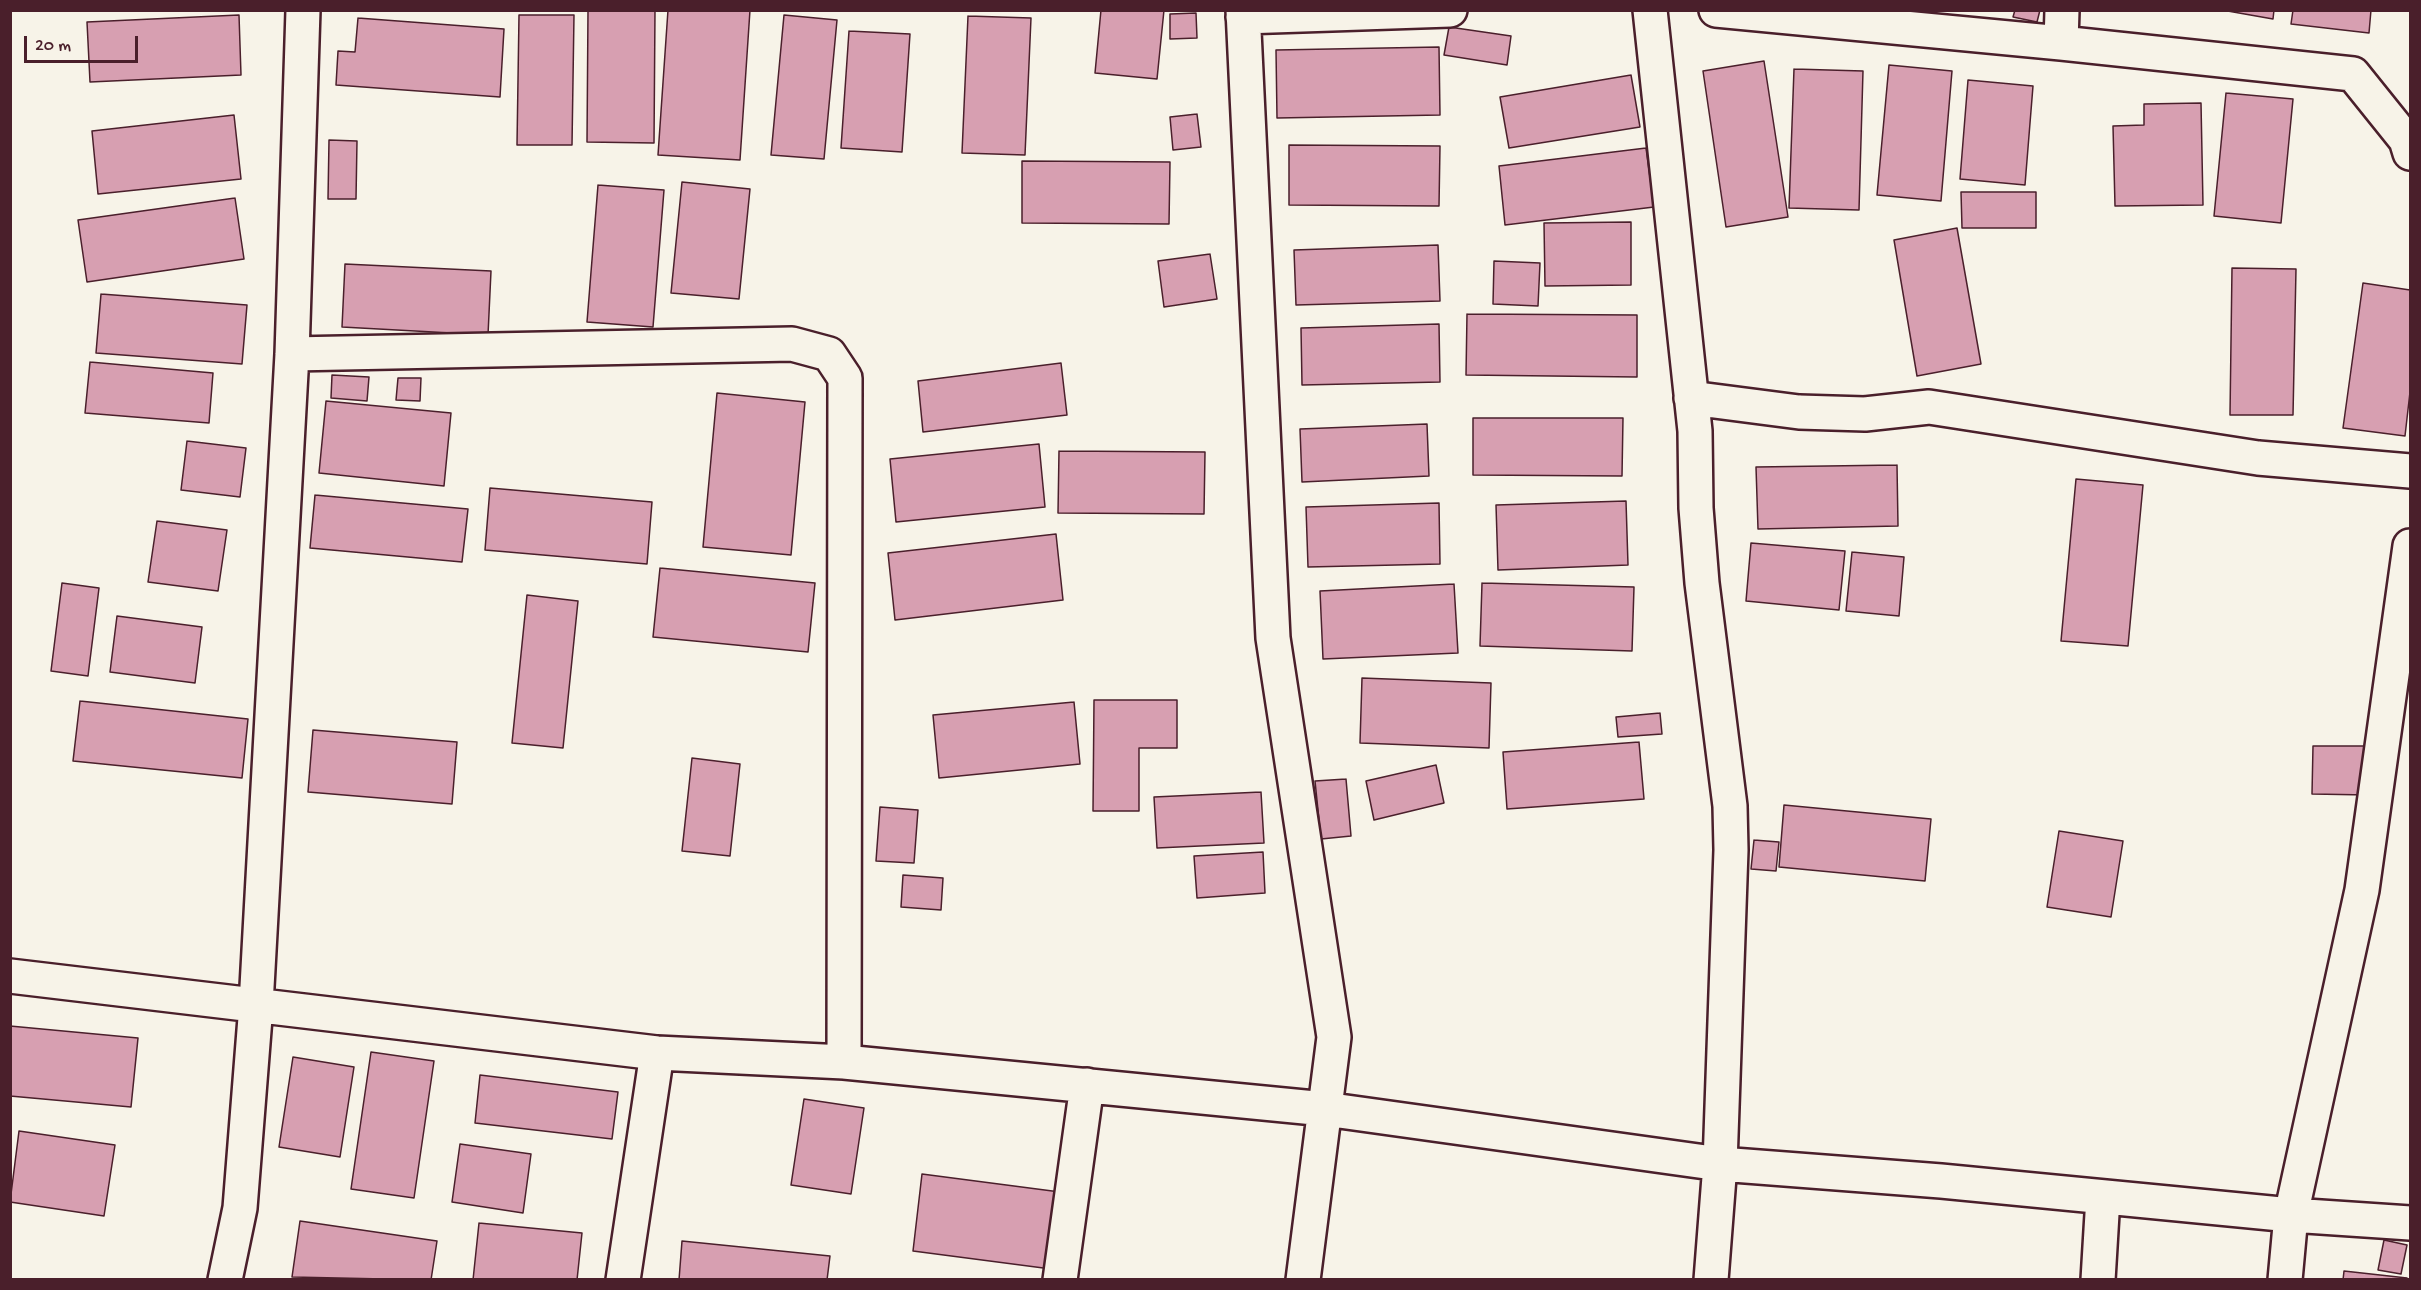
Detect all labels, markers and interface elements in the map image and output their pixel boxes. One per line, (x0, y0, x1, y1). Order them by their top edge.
scale bar (27, 24, 141, 62)
text: 20 m (35, 36, 71, 57)

